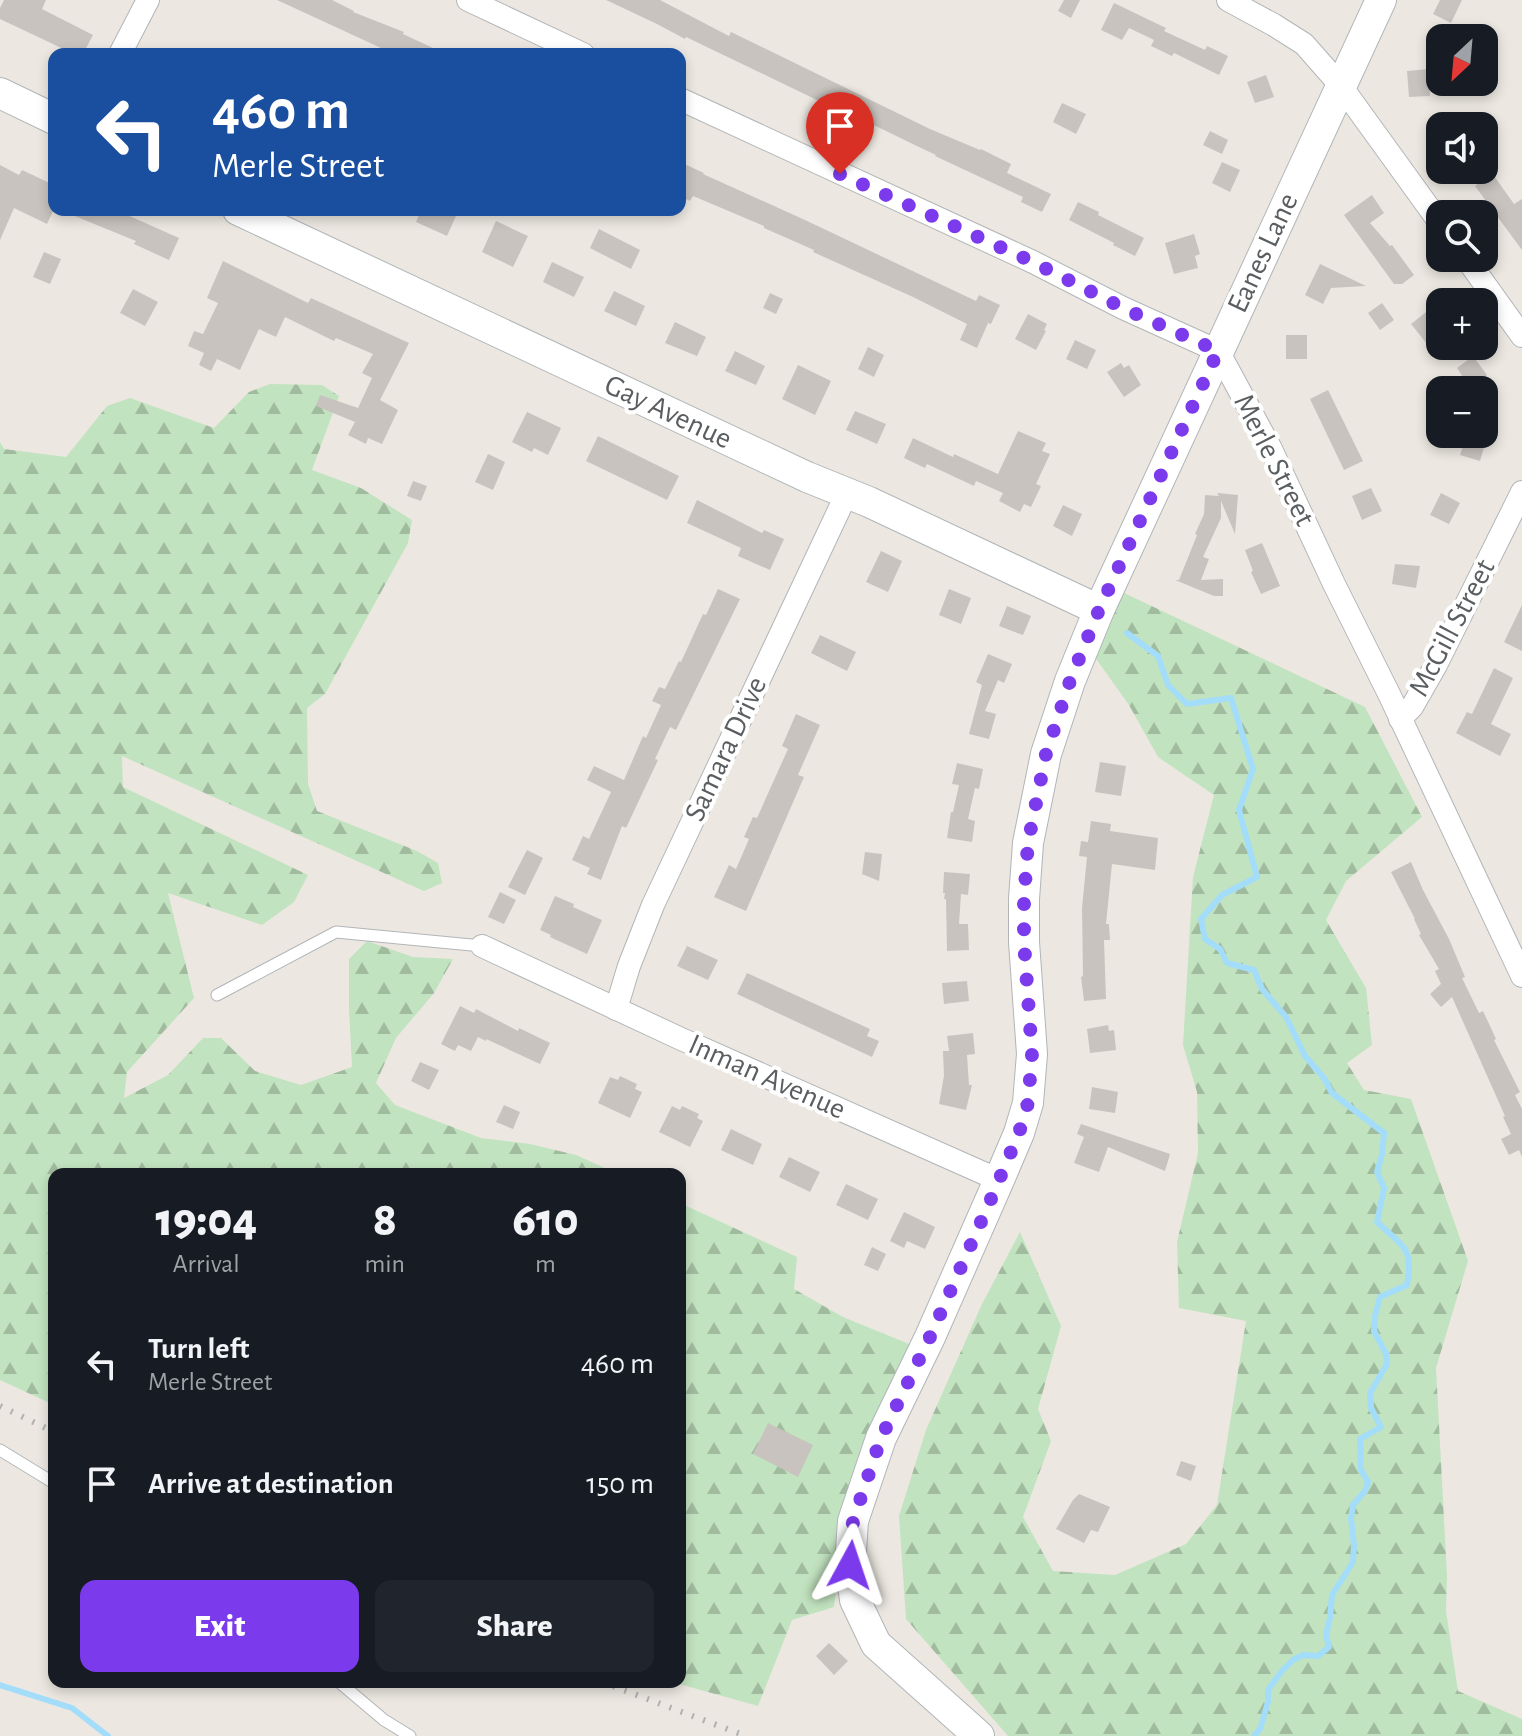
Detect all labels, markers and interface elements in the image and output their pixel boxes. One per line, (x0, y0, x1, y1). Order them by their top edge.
north arrow (1426, 24, 1498, 96)
map controls (1426, 24, 1498, 448)
icon: left (80, 80, 184, 184)
text: 460 m (212, 83, 350, 139)
pin (806, 92, 874, 174)
icon: arrive (818, 104, 862, 148)
button: sound (1426, 112, 1498, 184)
text: Merle Street (212, 148, 384, 184)
street label: Eanes Lane (1222, 189, 1304, 317)
button: search (1426, 200, 1498, 272)
button: + (1426, 288, 1498, 360)
street label: Gay Avenue (600, 370, 736, 454)
button: − (1426, 376, 1498, 448)
street label: Merle Street (1228, 389, 1320, 531)
street label: McGill Street (1403, 554, 1501, 701)
street label: Samara Drive (680, 672, 772, 826)
street label: Inman Avenue (684, 1029, 850, 1125)
text: 19:04 (155, 1197, 257, 1245)
text: 8 (373, 1197, 397, 1245)
text: 610 (513, 1197, 579, 1245)
text: Arrival (173, 1251, 240, 1277)
text: min (365, 1251, 405, 1277)
text: m (535, 1251, 556, 1277)
text: Turn left (148, 1334, 249, 1364)
icon: left (80, 1342, 124, 1386)
text: 460 m (581, 1349, 654, 1379)
text: Merle Street (148, 1369, 272, 1395)
icon: arrive (80, 1462, 124, 1506)
text: Arrive at destination (148, 1469, 394, 1499)
text: 150 m (586, 1469, 654, 1499)
position arrow (808, 1523, 892, 1607)
button: Exit (80, 1580, 359, 1672)
button: Share (375, 1580, 654, 1672)

